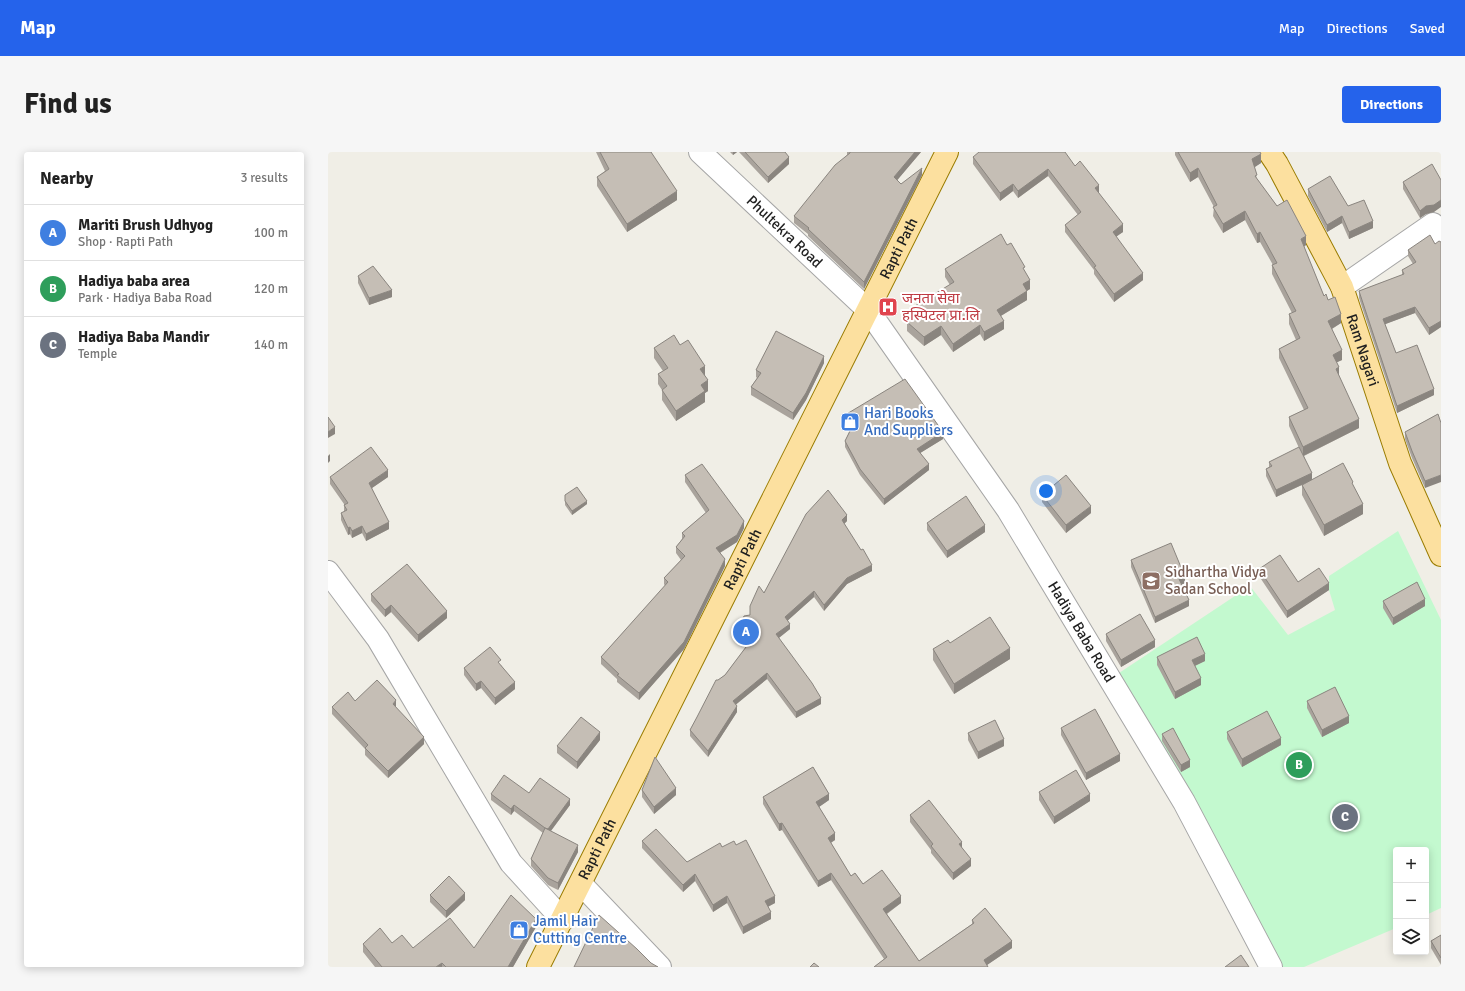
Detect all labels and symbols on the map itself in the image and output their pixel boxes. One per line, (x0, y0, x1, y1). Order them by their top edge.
street label: Phultekra Road (743, 191, 826, 272)
street label: Rapti Path (876, 215, 922, 282)
place label: जनता सेवा हस्पिटल प्रा.लि (902, 289, 980, 324)
hospital icon: जनता सेवा हस्पिटल प्रा.लि (877, 296, 899, 318)
street label: Ram Nagari (1343, 312, 1383, 389)
place label: Hari Books And Suppliers (864, 404, 953, 439)
shop icon: Hari Books And Suppliers (839, 411, 861, 433)
your location (1036, 481, 1056, 501)
street label: Rapti Path (720, 526, 765, 593)
place label: Sidhartha Vidya Sadan School (1165, 563, 1266, 598)
school or university icon: Sidhartha Vidya Sadan School (1140, 570, 1162, 592)
street label: Hadiya Baba Road (1044, 578, 1119, 686)
pin: A (733, 617, 759, 647)
pin: B (1286, 750, 1312, 780)
pin: C (1332, 802, 1358, 832)
street label: Rapti Path (574, 815, 620, 883)
place label: Jamil Hair Cutting Centre (533, 912, 627, 947)
shop icon: Jamil Hair Cutting Centre (508, 919, 530, 941)

